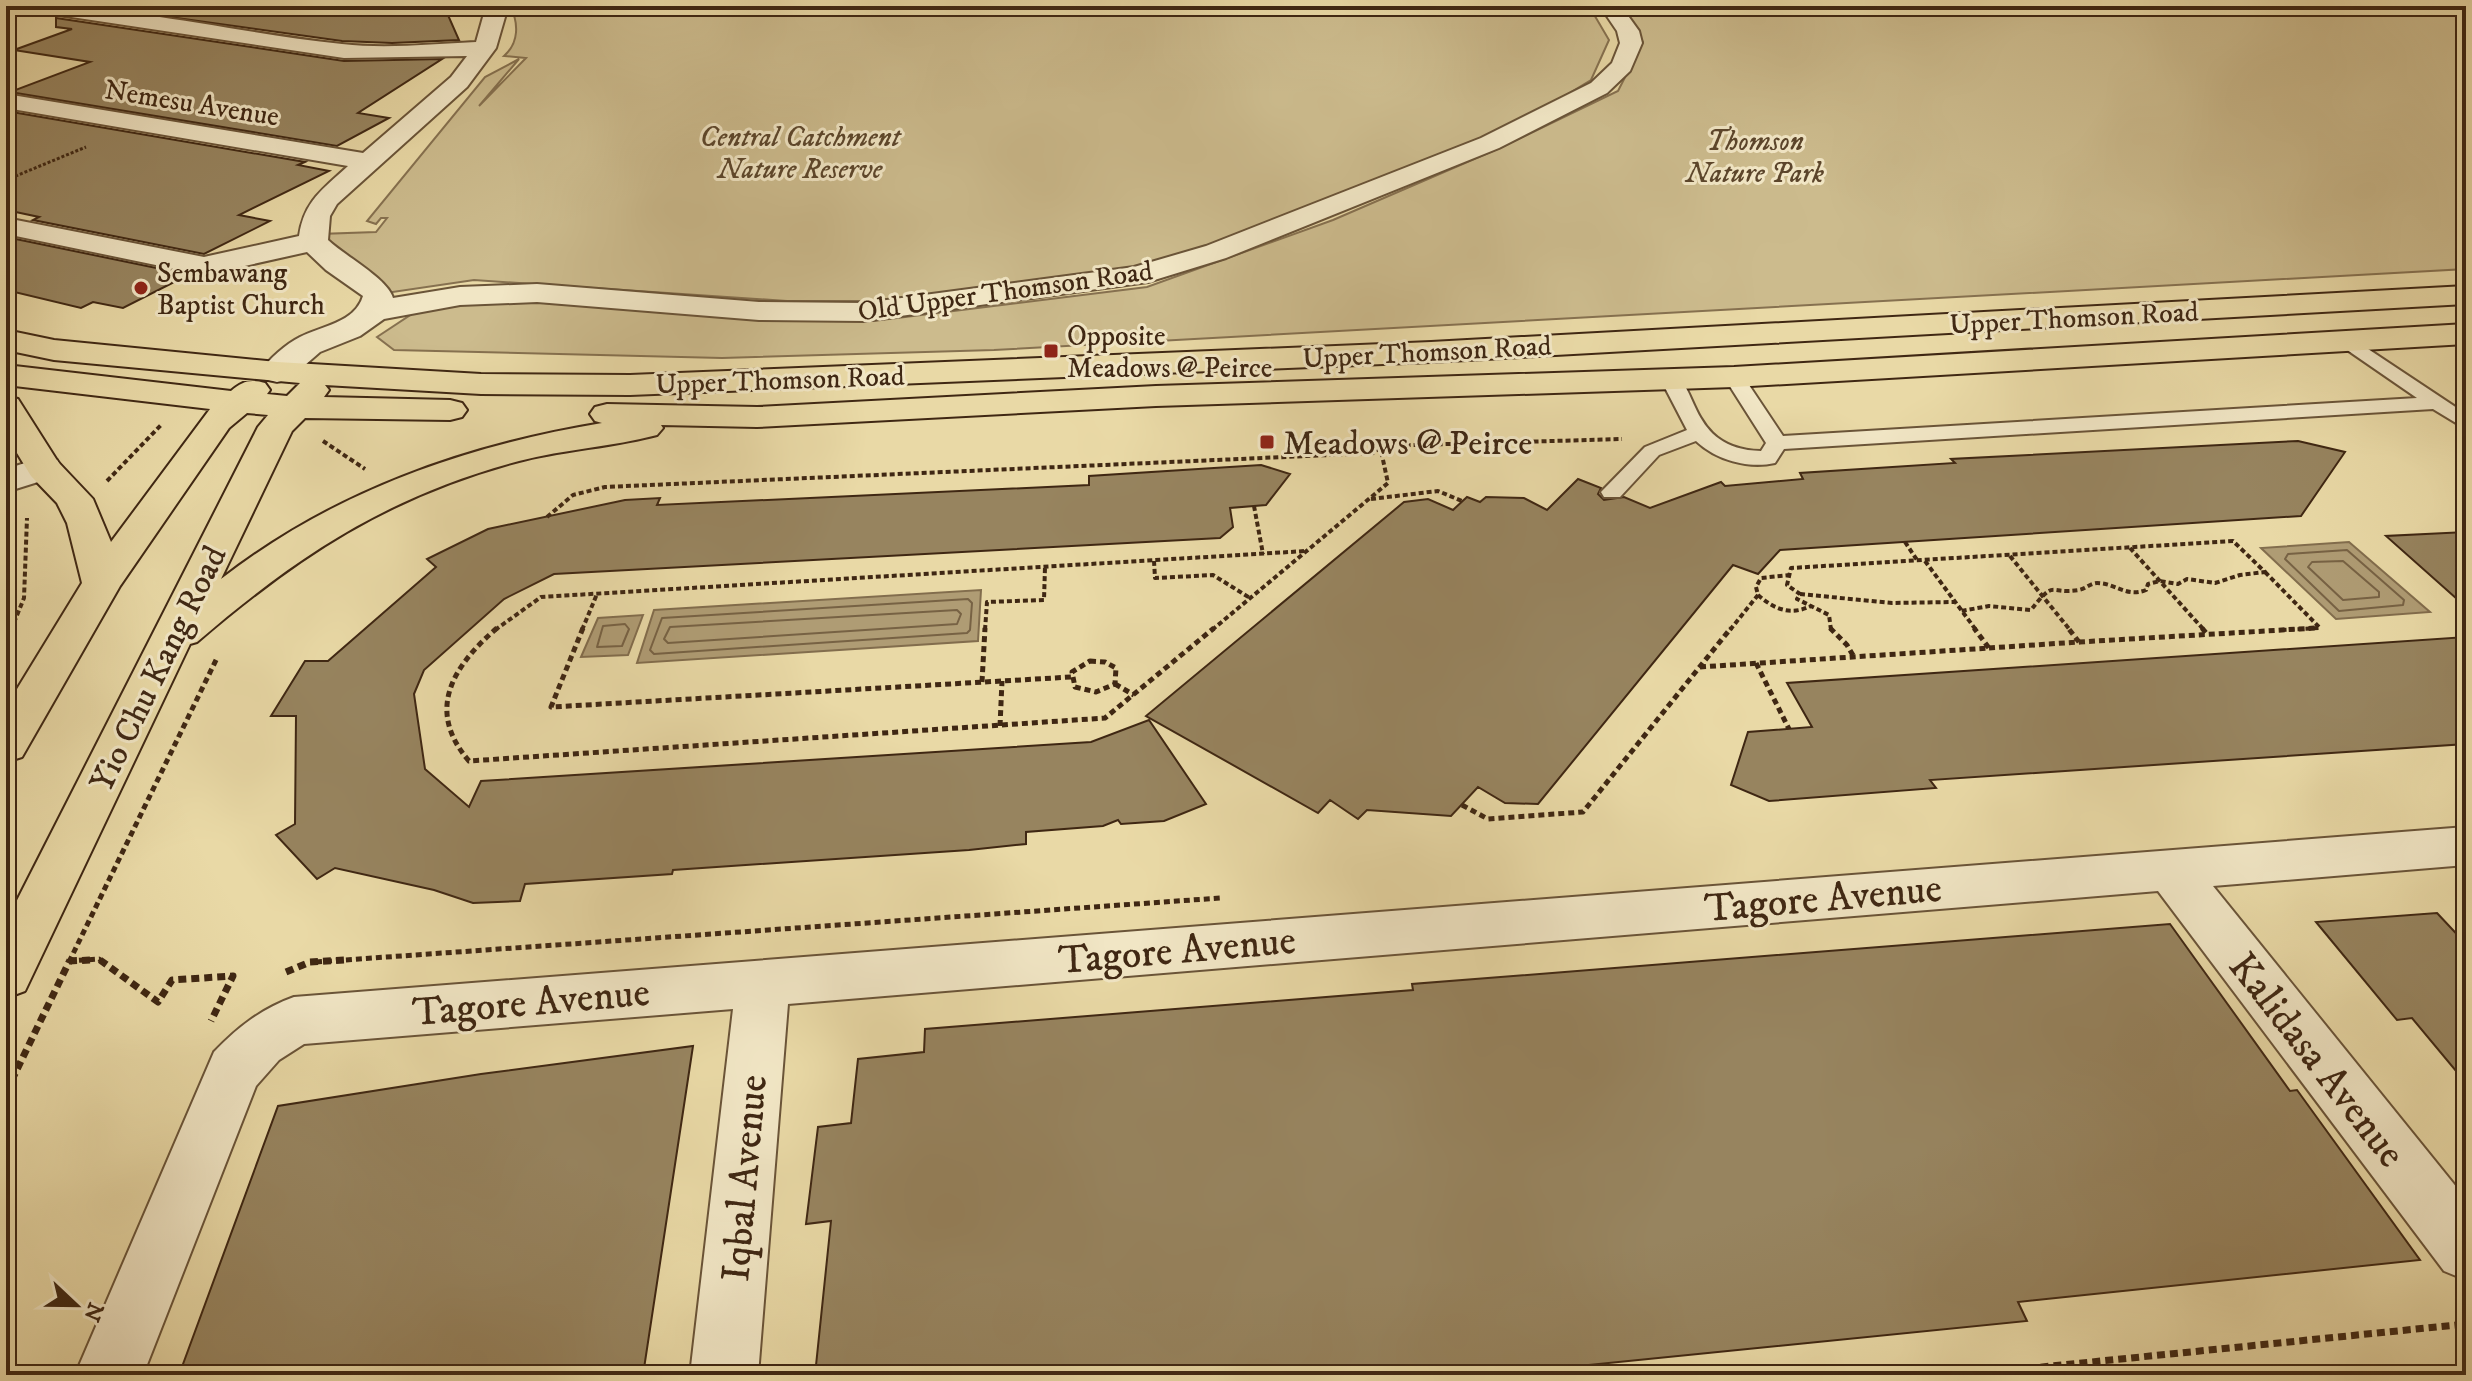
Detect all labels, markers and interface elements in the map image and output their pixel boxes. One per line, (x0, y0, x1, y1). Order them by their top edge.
street label: Nemesu Avenue (102, 72, 282, 135)
park label: Central Catchment Nature Reserve (700, 120, 903, 187)
park label: Thomson Nature Park (1684, 124, 1824, 191)
street label: Old Upper Thomson Road (856, 253, 1155, 329)
place label: Sembawang Baptist Church (157, 256, 325, 323)
marker: Sembawang Baptist Church (132, 279, 150, 297)
street label: Upper Thomson Road (1949, 294, 2199, 342)
place label: Opposite Meadows @ Peirce (1067, 319, 1272, 386)
street label: Upper Thomson Road (1302, 328, 1552, 376)
marker: Opposite Meadows @ Peirce (1042, 342, 1060, 360)
street label: Upper Thomson Road (655, 359, 905, 402)
place label: Meadows @ Peirce (1283, 423, 1532, 465)
marker: Meadows @ Peirce (1258, 433, 1276, 451)
street label: Yio Chu Kang Road (81, 539, 236, 799)
street label: Tagore Avenue (1703, 865, 1944, 935)
street label: Tagore Avenue (1057, 917, 1298, 987)
street label: Kalidasa Avenue (2216, 944, 2415, 1178)
street label: Tagore Avenue (411, 969, 652, 1039)
street label: Iqbal Avenue (712, 1073, 780, 1284)
north arrow (36, 1265, 116, 1345)
text: N (77, 1298, 109, 1325)

